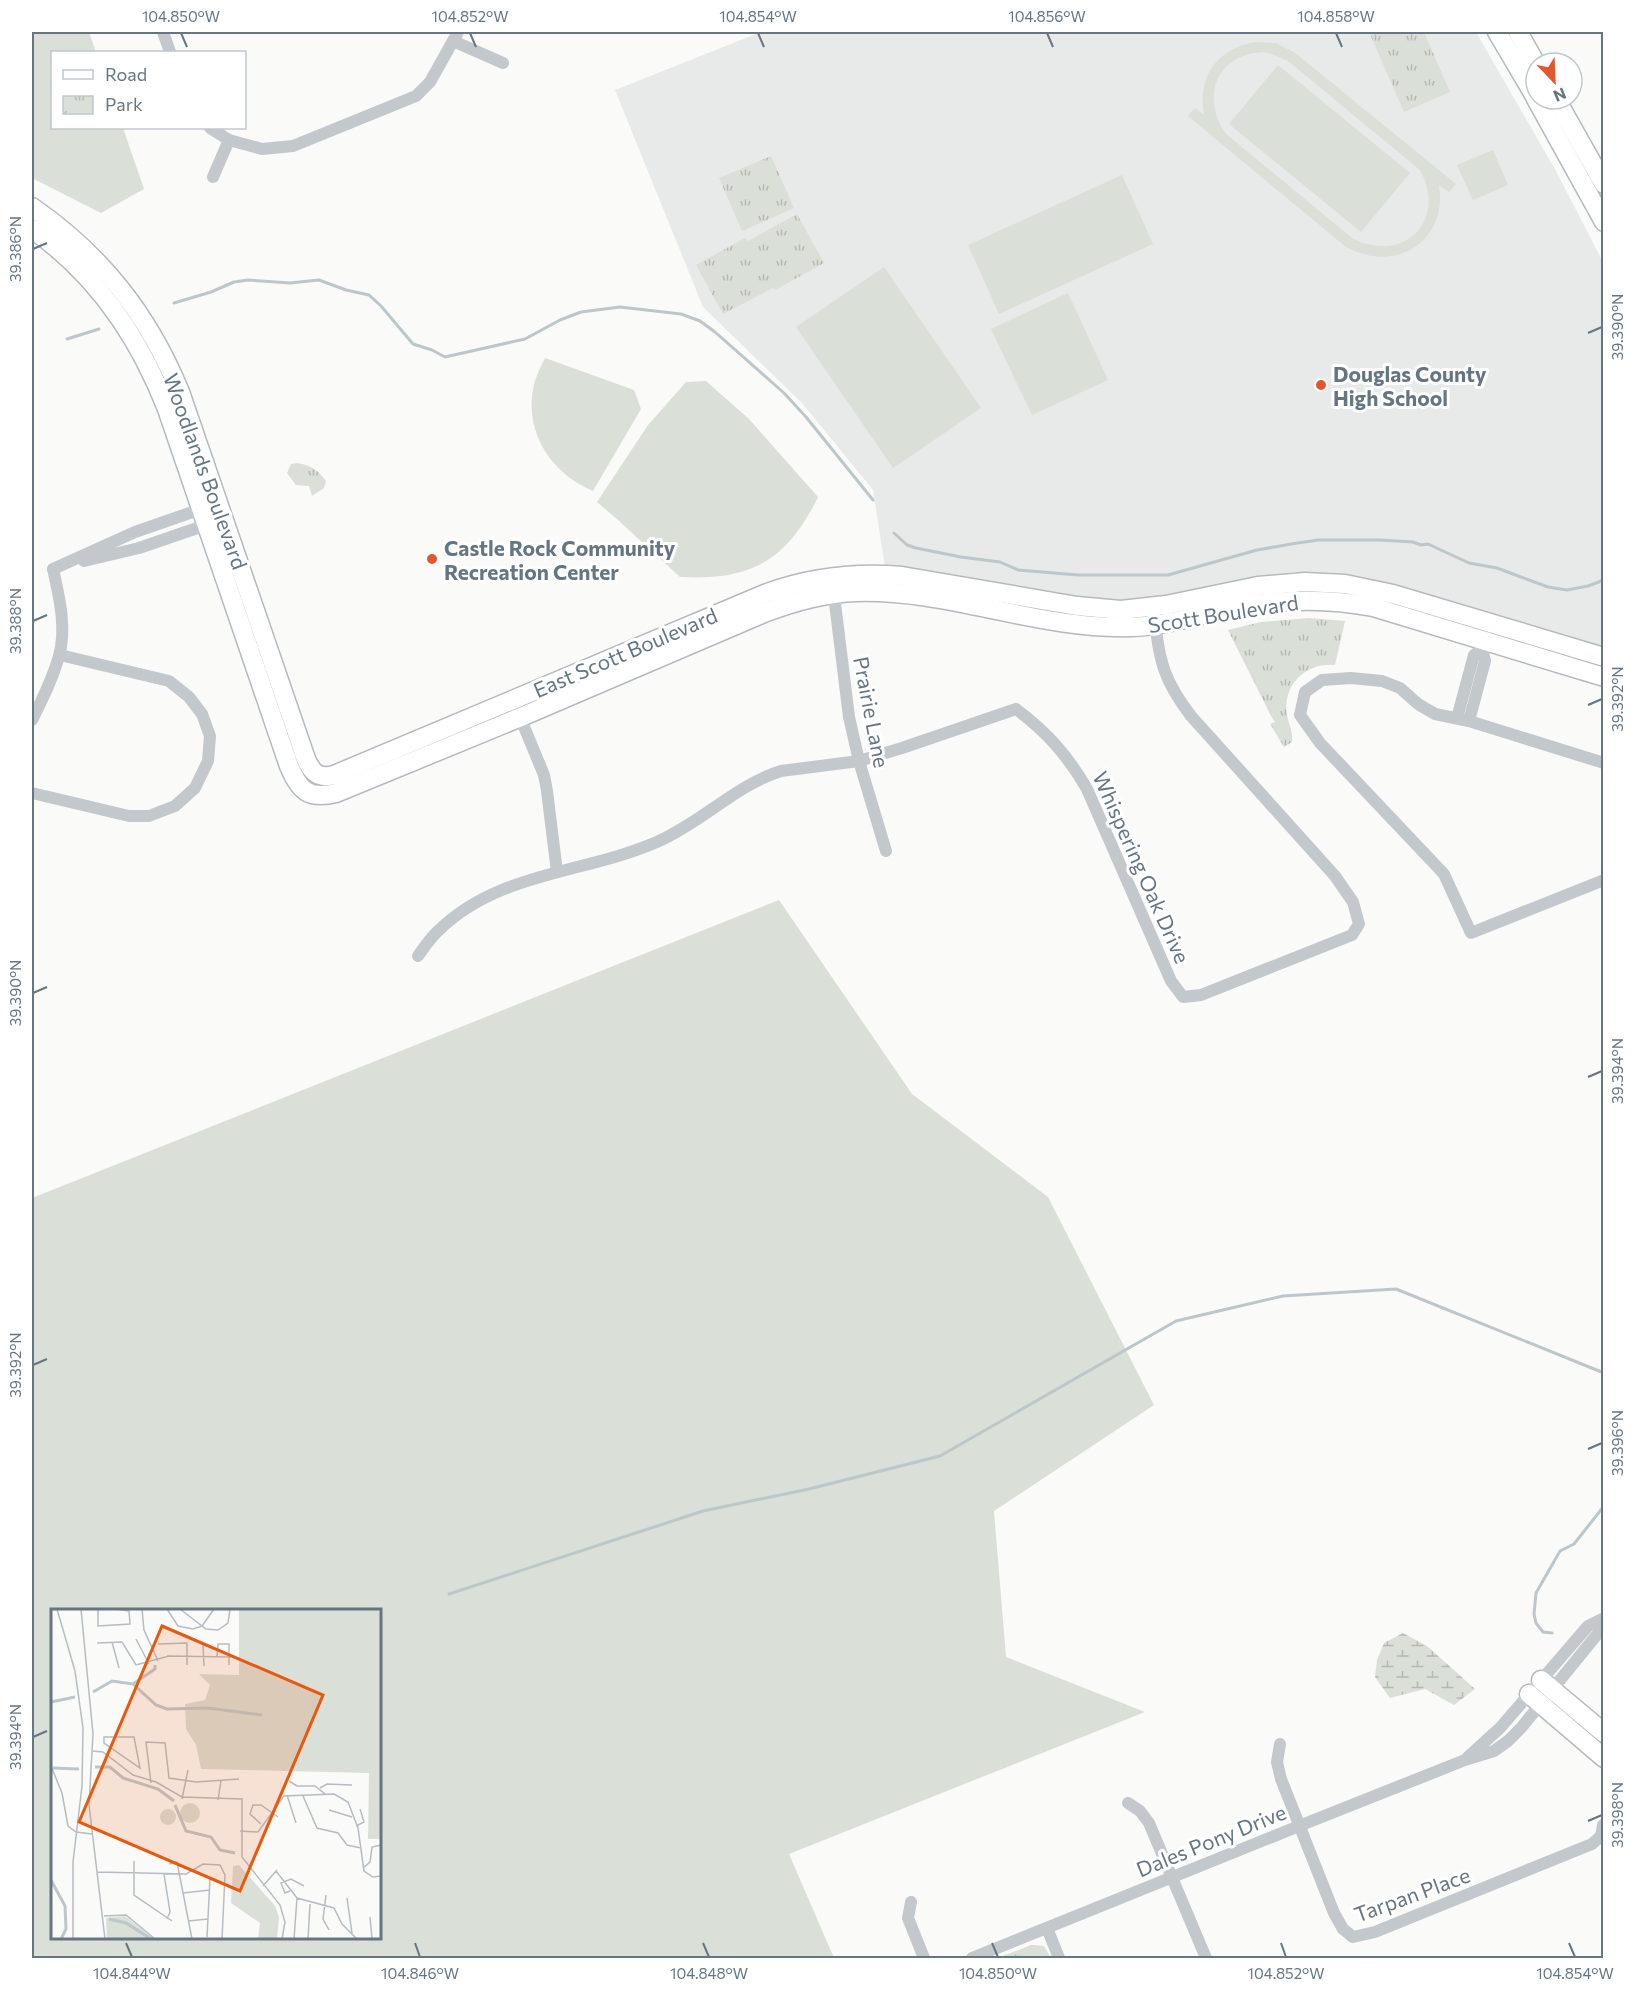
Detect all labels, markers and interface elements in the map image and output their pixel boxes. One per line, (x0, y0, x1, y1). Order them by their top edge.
text: 104.850°W (142, 7, 220, 25)
text: 104.852°W (432, 7, 508, 25)
text: 104.854°W (719, 7, 797, 25)
text: 104.856°W (1008, 7, 1086, 25)
text: 104.858°W (1297, 7, 1375, 25)
legend (51, 51, 246, 129)
north arrow (1524, 51, 1584, 111)
text: Road (105, 63, 147, 85)
text: N (1551, 84, 1569, 106)
text: Park (105, 93, 143, 115)
text: 39.386°N (6, 216, 24, 282)
text: 39.390°N (1608, 294, 1626, 360)
place label: Douglas County High School (1333, 361, 1487, 410)
street label: Woodlands Boulevard (159, 370, 253, 572)
marker: Douglas County High School (1314, 378, 1328, 392)
place label: Castle Rock Community Recreation Center (444, 535, 676, 584)
marker: Castle Rock Community Recreation Center (425, 552, 439, 566)
text: 39.388°N (6, 588, 24, 654)
street label: Scott Boulevard (1146, 589, 1300, 637)
street label: East Scott Boulevard (529, 602, 721, 702)
street label: Prairie Lane (849, 654, 895, 770)
text: 39.392°N (1608, 666, 1626, 732)
street label: Whispering Oak Drive (1088, 767, 1196, 967)
text: 39.390°N (6, 960, 24, 1026)
text: 39.394°N (1608, 1038, 1626, 1104)
text: 39.392°N (6, 1332, 24, 1398)
text: 39.396°N (1608, 1410, 1626, 1476)
inset map (51, 1609, 381, 1939)
text: 39.394°N (6, 1704, 24, 1770)
text: 39.398°N (1608, 1782, 1626, 1848)
street label: Dales Pony Drive (1133, 1799, 1289, 1881)
street label: Tarpan Place (1351, 1861, 1473, 1927)
text: 104.844°W (93, 1964, 171, 1982)
text: 104.846°W (381, 1964, 459, 1982)
text: 104.848°W (670, 1964, 748, 1982)
text: 104.850°W (959, 1964, 1037, 1982)
text: 104.852°W (1248, 1964, 1324, 1982)
text: 104.854°W (1536, 1964, 1614, 1982)

